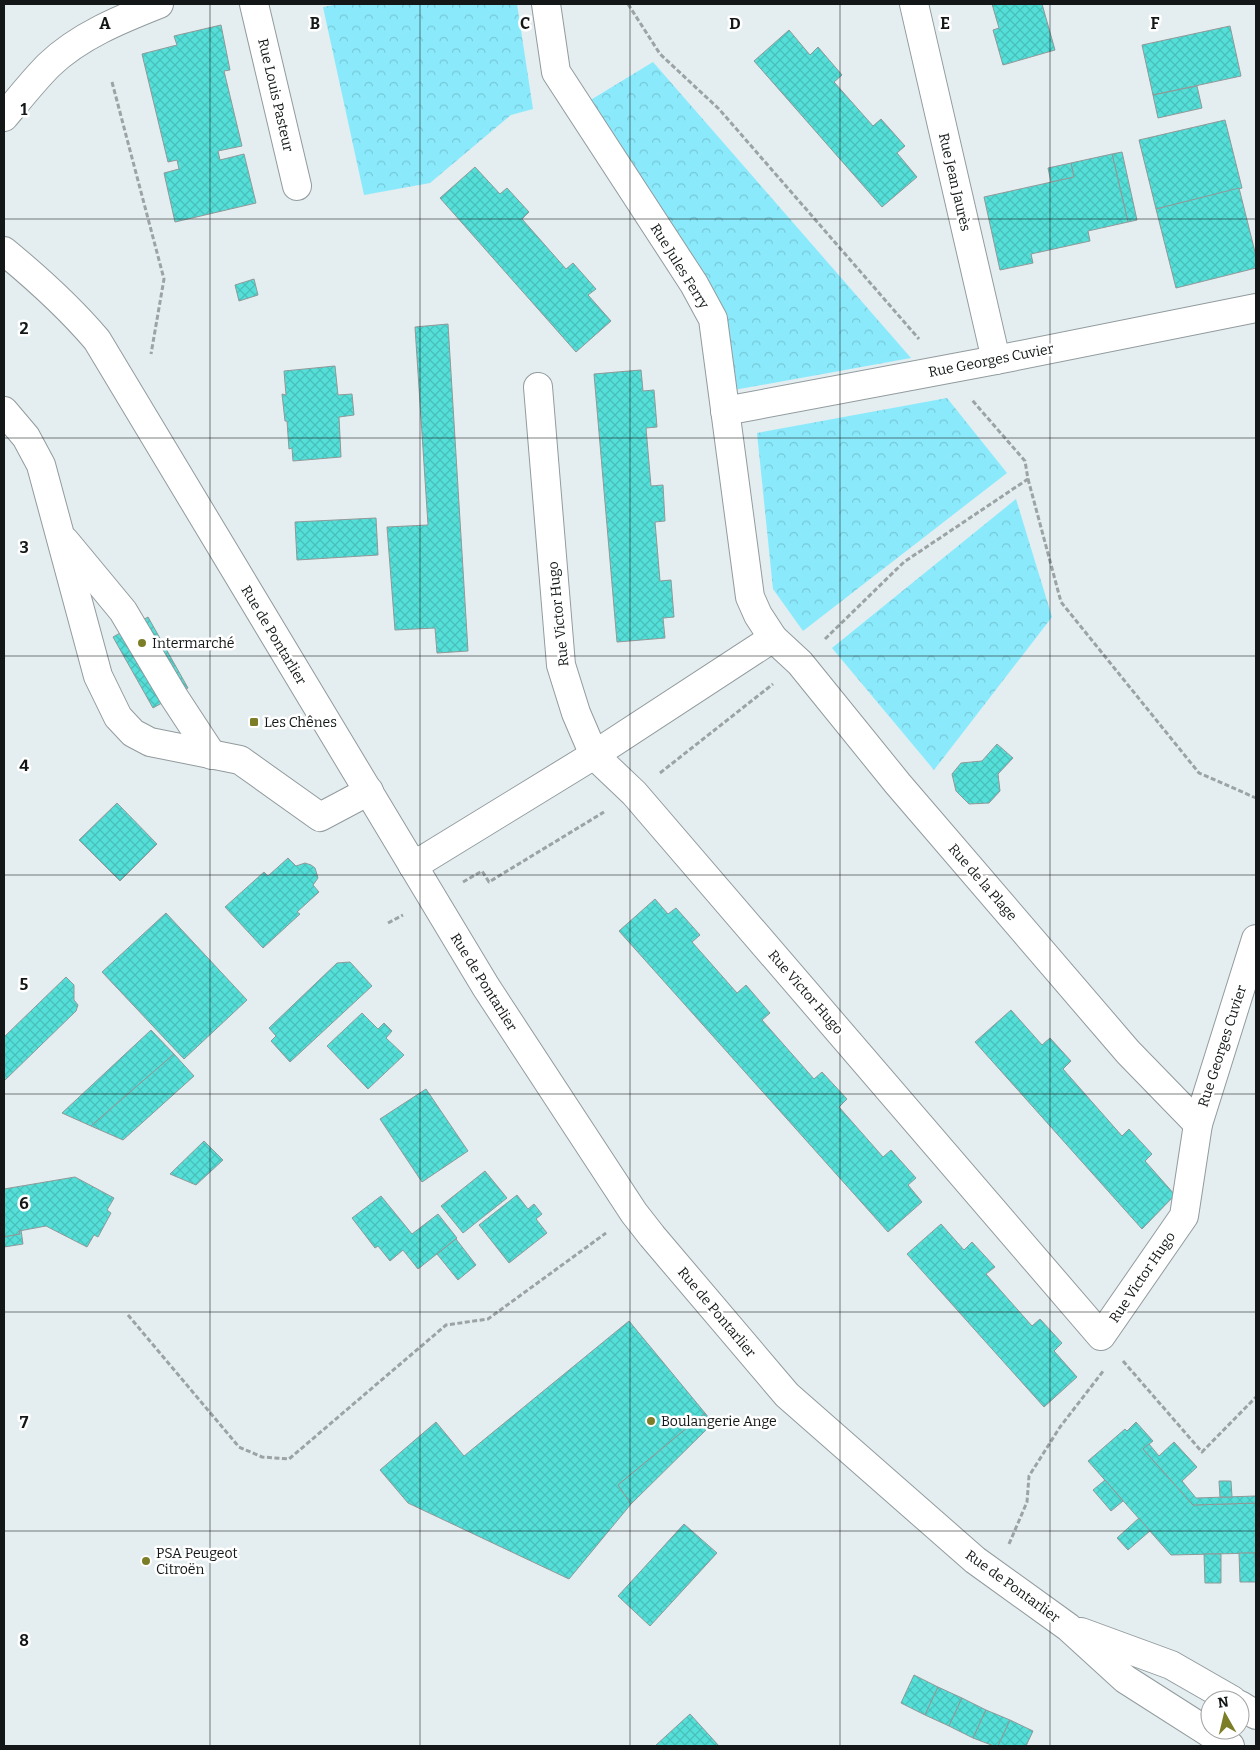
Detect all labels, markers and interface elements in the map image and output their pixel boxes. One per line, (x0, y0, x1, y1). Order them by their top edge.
text: A (99, 14, 111, 33)
text: B (310, 14, 320, 33)
text: C (520, 14, 530, 33)
text: D (729, 14, 741, 33)
text: E (940, 14, 950, 33)
text: F (1151, 14, 1160, 33)
street label: Rue Louis Pasteur (254, 37, 297, 153)
text: 1 (21, 100, 28, 119)
street label: Rue Jean Jaurès (935, 131, 974, 233)
street label: Rue Jules Ferry (647, 221, 713, 312)
text: 2 (19, 319, 29, 338)
street label: Rue Georges Cuvier (927, 340, 1055, 381)
text: 3 (19, 538, 29, 557)
street label: Rue Victor Hugo (545, 560, 572, 667)
street label: Rue de Pontarlier (237, 583, 310, 688)
place label: Intermarché (152, 635, 235, 652)
marker: Intermarché (136, 637, 148, 649)
place label: Les Chênes (264, 714, 337, 731)
marker: Les Chênes (248, 716, 260, 728)
text: 4 (19, 756, 29, 775)
street label: Rue de la Plage (945, 840, 1021, 924)
street label: Rue de Pontarlier (447, 930, 521, 1034)
street label: Rue Victor Hugo (765, 947, 847, 1038)
text: 5 (20, 975, 29, 994)
street label: Rue Georges Cuvier (1195, 983, 1250, 1109)
text: 6 (19, 1194, 29, 1213)
street label: Rue Victor Hugo (1106, 1229, 1179, 1326)
street label: Rue de Pontarlier (674, 1264, 759, 1361)
text: 7 (20, 1413, 29, 1432)
place label: Boulangerie Ange (661, 1413, 777, 1430)
marker: Boulangerie Ange (645, 1415, 657, 1427)
place label: PSA Peugeot Citroën (156, 1545, 238, 1578)
street label: Rue de Pontarlier (962, 1546, 1063, 1626)
marker: PSA Peugeot Citroën (140, 1555, 152, 1567)
text: 8 (19, 1631, 29, 1650)
north arrow (1200, 1690, 1250, 1740)
text: N (1217, 1693, 1230, 1712)

